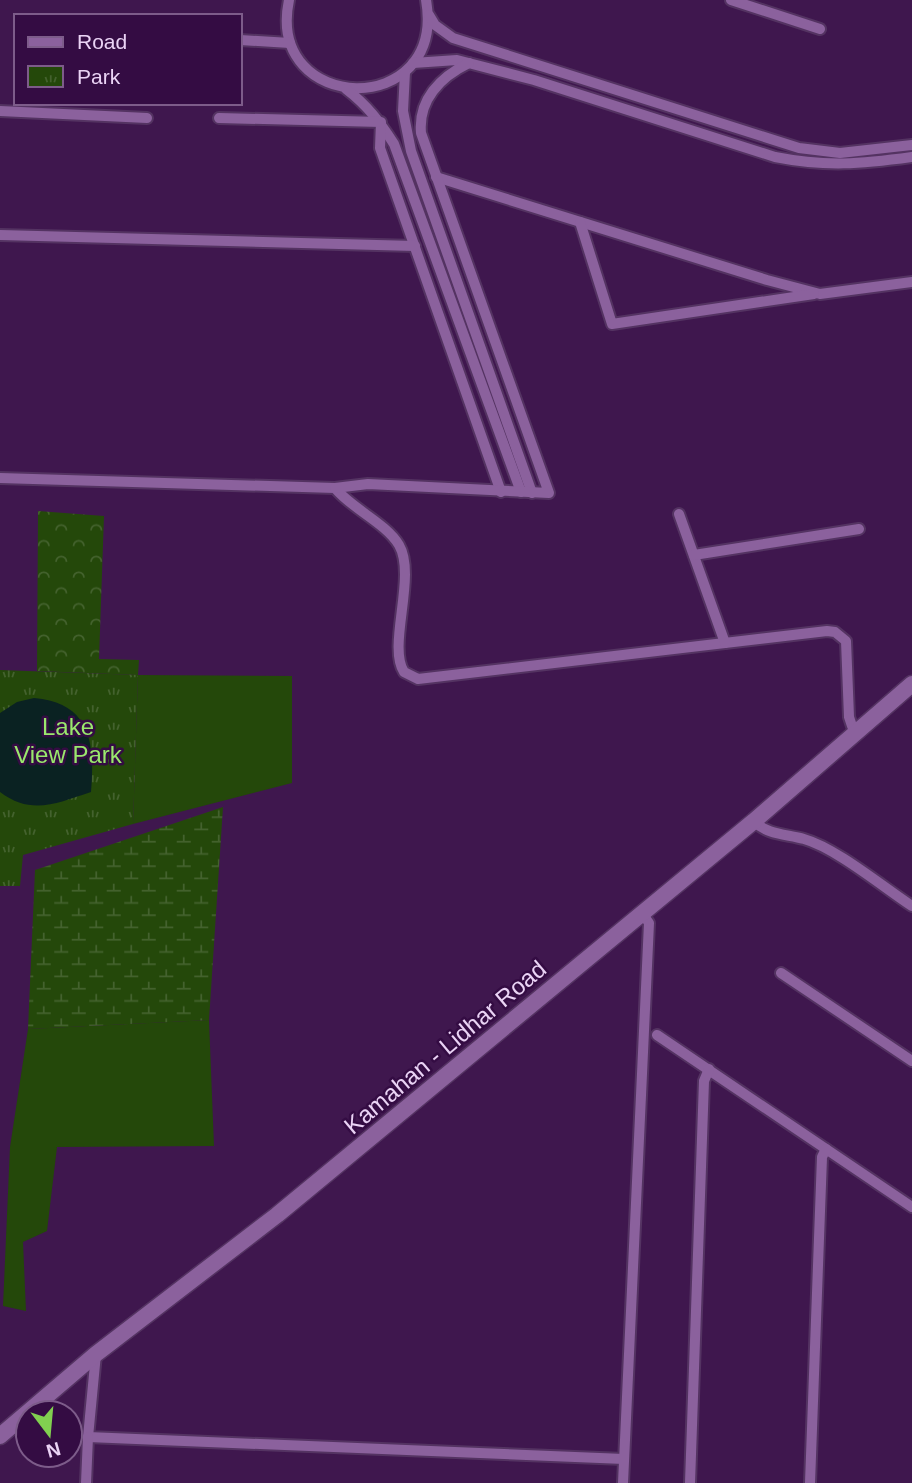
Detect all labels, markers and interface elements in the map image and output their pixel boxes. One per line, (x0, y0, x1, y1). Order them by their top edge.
legend (14, 14, 242, 105)
text: Road (77, 30, 127, 53)
text: Park (77, 65, 121, 88)
park label: Lake View Park (14, 713, 123, 768)
street label: Kamahan - Lidhar Road (339, 955, 551, 1139)
north arrow (14, 1399, 84, 1469)
text: N (44, 1438, 63, 1462)

